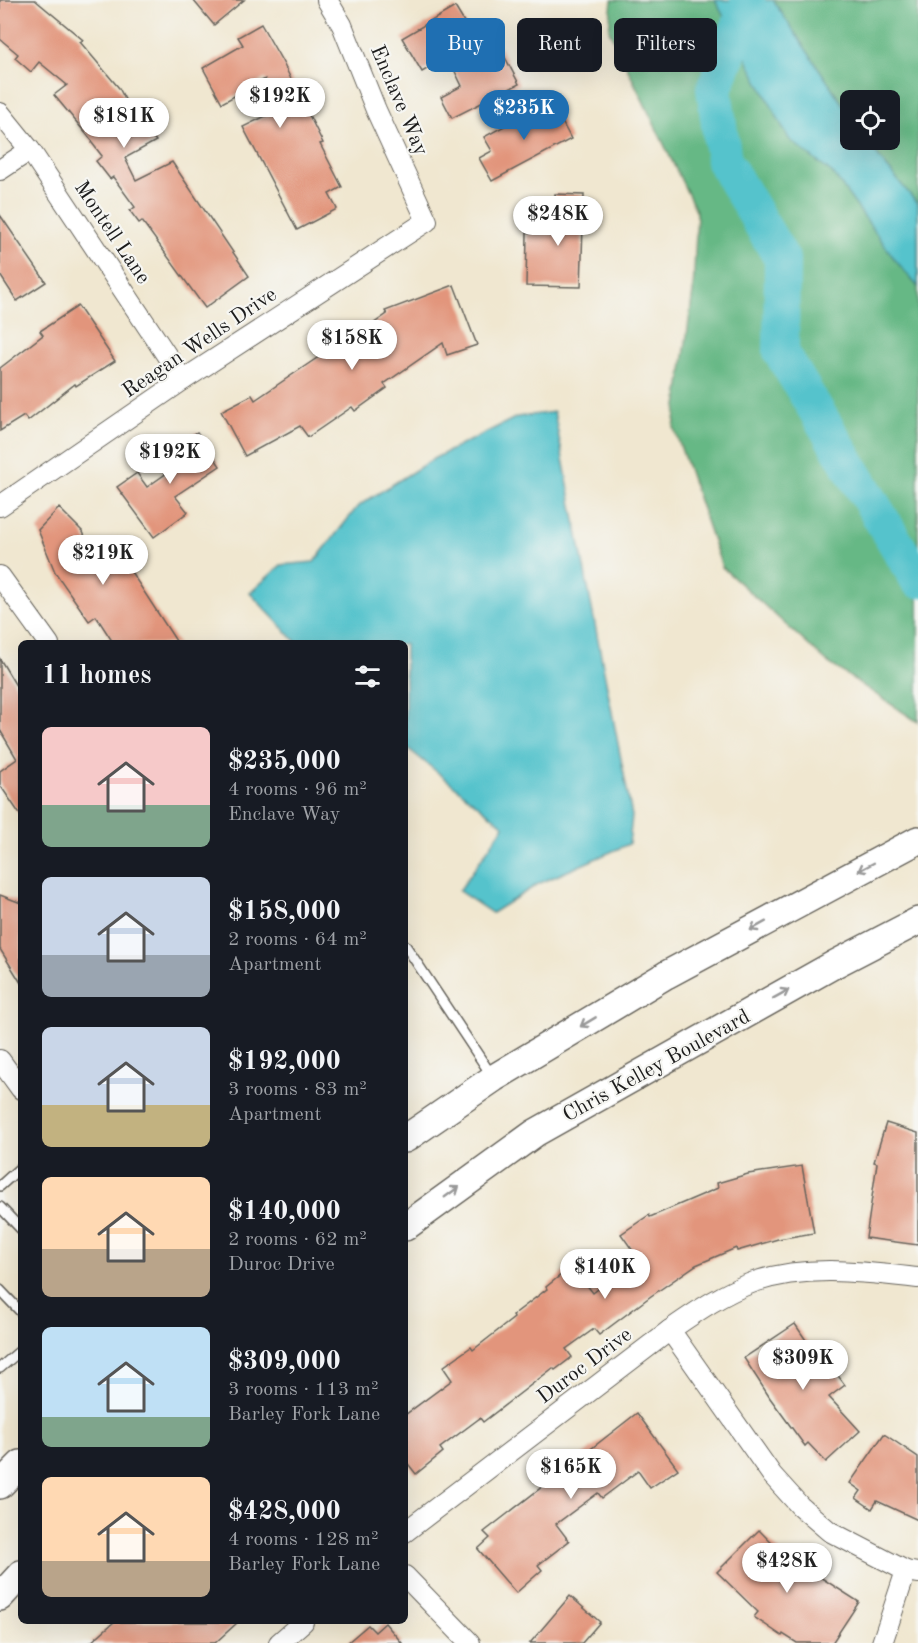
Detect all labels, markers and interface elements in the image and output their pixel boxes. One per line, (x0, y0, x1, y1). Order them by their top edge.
chip: Buy (426, 18, 505, 72)
chip: Rent (517, 18, 602, 72)
chip: Filters (614, 18, 717, 72)
street label: Enclave Way (366, 42, 431, 159)
pin: $192K (238, 78, 322, 129)
text: $192K (249, 87, 311, 107)
pin: $235K (482, 90, 566, 141)
map controls (840, 90, 900, 150)
button: locate (840, 90, 900, 150)
pin: $181K (82, 98, 166, 149)
text: $235K (493, 99, 555, 119)
text: $181K (93, 107, 155, 127)
street label: Montell Lane (70, 178, 154, 288)
pin: $248K (516, 196, 600, 247)
text: $248K (527, 205, 589, 225)
street label: Reagan Wells Drive (119, 284, 281, 403)
pin: $158K (310, 320, 394, 371)
text: $158K (321, 329, 383, 349)
pin: $192K (128, 434, 212, 485)
text: $192K (139, 443, 201, 463)
pin: $219K (61, 535, 145, 586)
text: $219K (72, 544, 134, 564)
icon: filters (351, 660, 384, 693)
text: 11 homes (42, 663, 151, 689)
text: $235,000 (228, 749, 341, 775)
icon: home (90, 751, 162, 823)
text: 4 rooms · 96 m² (228, 780, 367, 800)
text: Enclave Way (228, 805, 340, 825)
one-way arrow (858, 862, 876, 873)
text: $158,000 (228, 899, 341, 925)
icon: home (90, 901, 162, 973)
one-way arrow (749, 921, 767, 932)
text: 2 rooms · 64 m² (228, 930, 367, 950)
text: Apartment (228, 955, 322, 975)
one-way arrow (772, 988, 789, 1000)
street label: Chris Kelley Boulevard (560, 1006, 754, 1126)
one-way arrow (580, 1016, 597, 1028)
text: $192,000 (228, 1049, 341, 1075)
icon: home (90, 1051, 162, 1123)
text: 3 rooms · 83 m² (228, 1080, 367, 1100)
text: Apartment (228, 1105, 322, 1125)
one-way arrow (444, 1186, 460, 1198)
text: $140,000 (228, 1199, 341, 1225)
icon: home (90, 1201, 162, 1273)
text: 2 rooms · 62 m² (228, 1230, 367, 1250)
pin: $140K (563, 1249, 647, 1300)
text: Duroc Drive (228, 1255, 335, 1275)
text: $140K (574, 1258, 636, 1278)
street label: Duroc Drive (534, 1324, 636, 1408)
pin: $309K (761, 1340, 845, 1391)
text: $309,000 (228, 1349, 341, 1375)
text: $309K (772, 1349, 834, 1369)
icon: home (90, 1351, 162, 1423)
text: 3 rooms · 113 m² (228, 1380, 378, 1400)
text: Barley Fork Lane (228, 1405, 380, 1425)
pin: $165K (529, 1449, 613, 1500)
text: $165K (540, 1458, 602, 1478)
text: $428,000 (228, 1499, 341, 1525)
icon: home (90, 1501, 162, 1573)
text: 4 rooms · 128 m² (228, 1530, 378, 1550)
pin: $428K (745, 1543, 829, 1594)
text: $428K (756, 1552, 818, 1572)
text: Barley Fork Lane (228, 1555, 380, 1575)

